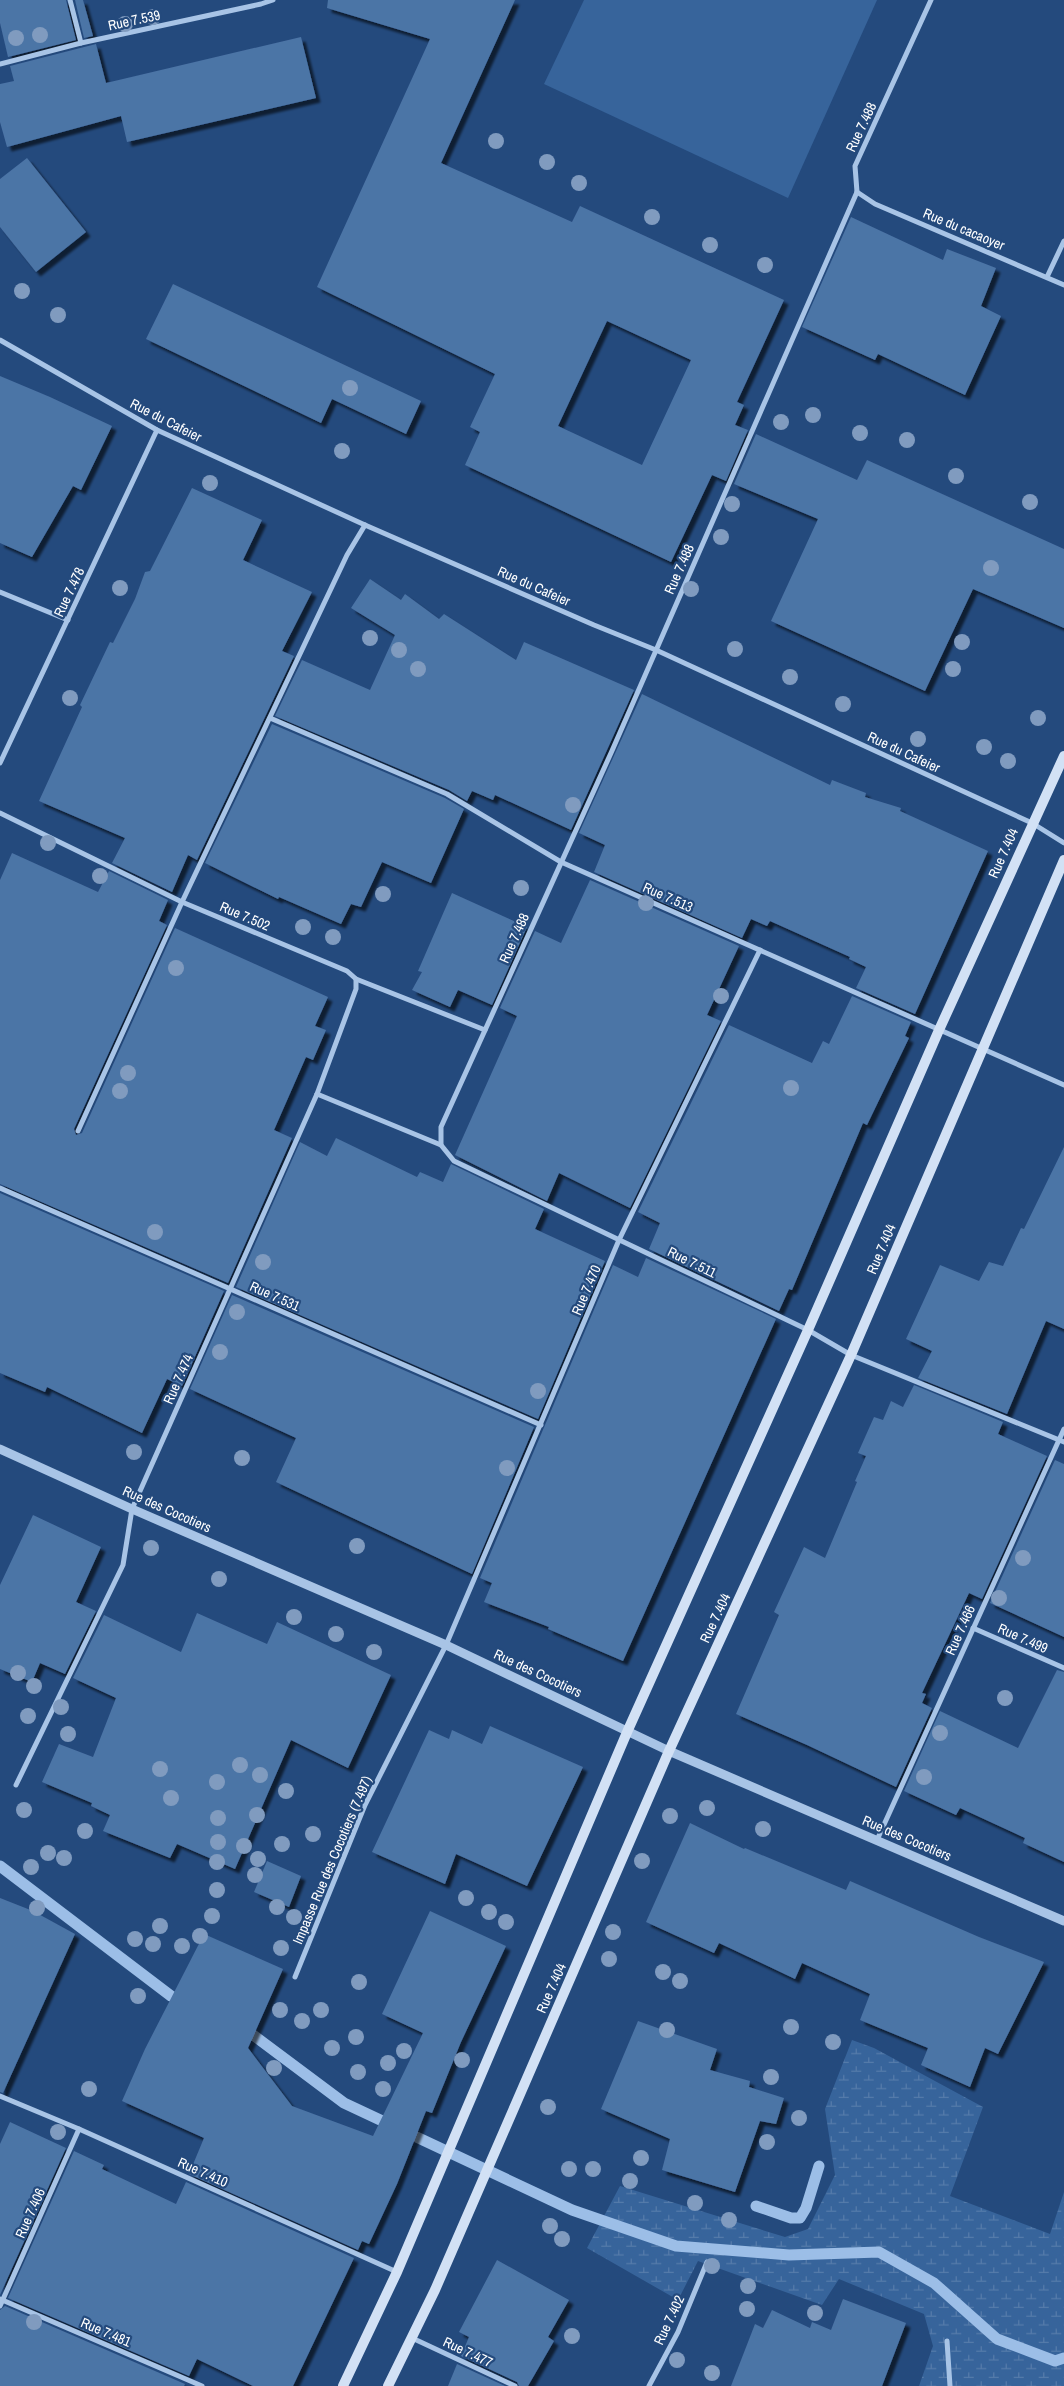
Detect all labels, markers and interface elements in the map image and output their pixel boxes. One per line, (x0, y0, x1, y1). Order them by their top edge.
street label: Rue 7.539 (106, 6, 162, 34)
street label: Rue 7.488 (842, 99, 880, 155)
street label: Rue du cacaoyer (921, 204, 1008, 254)
street label: Rue du Cafeier (127, 394, 205, 446)
street label: Rue 7.488 (660, 541, 698, 597)
street label: Rue du Cafeier (495, 562, 573, 610)
street label: Rue 7.478 (50, 564, 88, 620)
street label: Rue du Cafeier (865, 727, 943, 777)
street label: Rue 7.404 (984, 825, 1022, 881)
street label: Rue 7.513 (640, 878, 696, 916)
street label: Rue 7.502 (217, 897, 273, 935)
street label: Rue 7.488 (495, 910, 533, 966)
street label: Rue 7.404 (862, 1221, 900, 1277)
street label: Rue 7.511 (665, 1242, 720, 1282)
street label: Rue 7.470 (567, 1262, 605, 1318)
street label: Rue 7.531 (247, 1277, 303, 1315)
street label: Rue 7.474 (159, 1351, 197, 1407)
street label: Rue des Cocotiers (120, 1481, 214, 1537)
street label: Rue 7.404 (696, 1590, 735, 1646)
street label: Rue 7.466 (941, 1602, 979, 1658)
street label: Rue 7.499 (995, 1619, 1051, 1657)
street label: Rue des Cocotiers (491, 1645, 585, 1701)
street label: Impasse Rue des Cocotiers (7.497) (288, 1773, 376, 1947)
street label: Rue des Cocotiers (860, 1811, 955, 1865)
street label: Rue 7.404 (532, 1960, 570, 2016)
street label: Rue 7.410 (175, 2153, 231, 2191)
street label: Rue 7.406 (11, 2185, 49, 2241)
street label: Rue 7.402 (650, 2292, 688, 2348)
street label: Rue 7.481 (78, 2313, 134, 2351)
street label: Rue 7.477 (440, 2333, 496, 2371)

